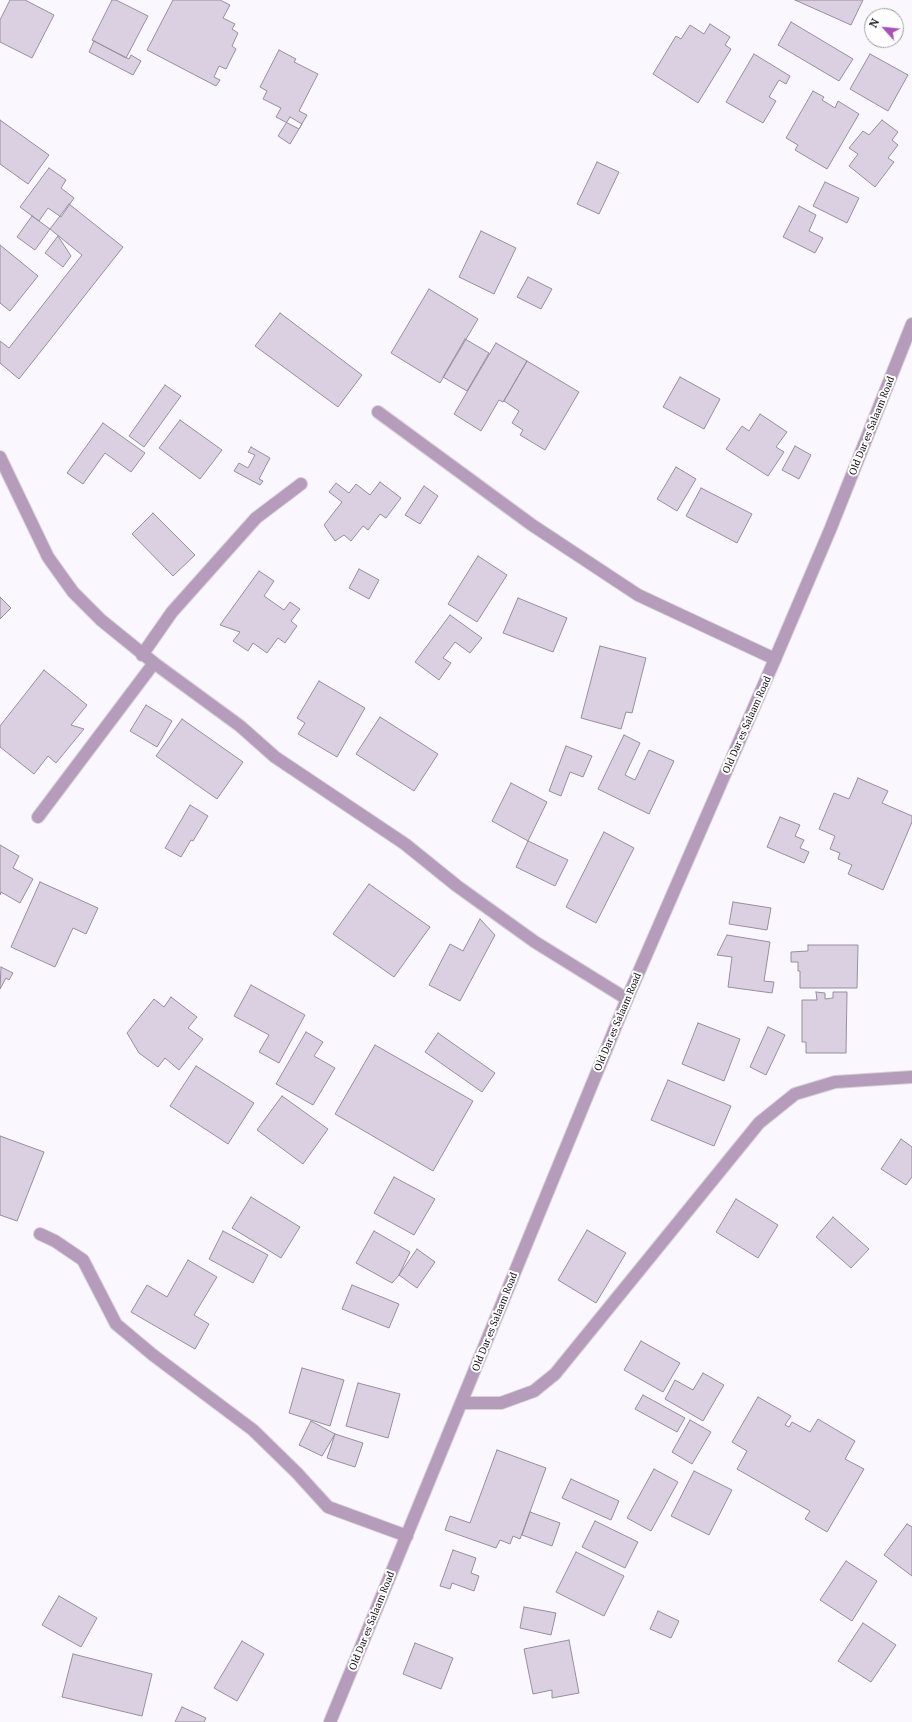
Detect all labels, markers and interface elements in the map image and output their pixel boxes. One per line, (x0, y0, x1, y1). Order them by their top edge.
north arrow (864, 8, 904, 48)
text: N (866, 16, 882, 30)
street label: Old Dar es Salaam Road (847, 375, 897, 477)
street label: Old Dar es Salaam Road (720, 674, 774, 776)
street label: Old Dar es Salaam Road (592, 971, 644, 1073)
street label: Old Dar es Salaam Road (470, 1271, 520, 1373)
street label: Old Dar es Salaam Road (347, 1570, 397, 1672)

